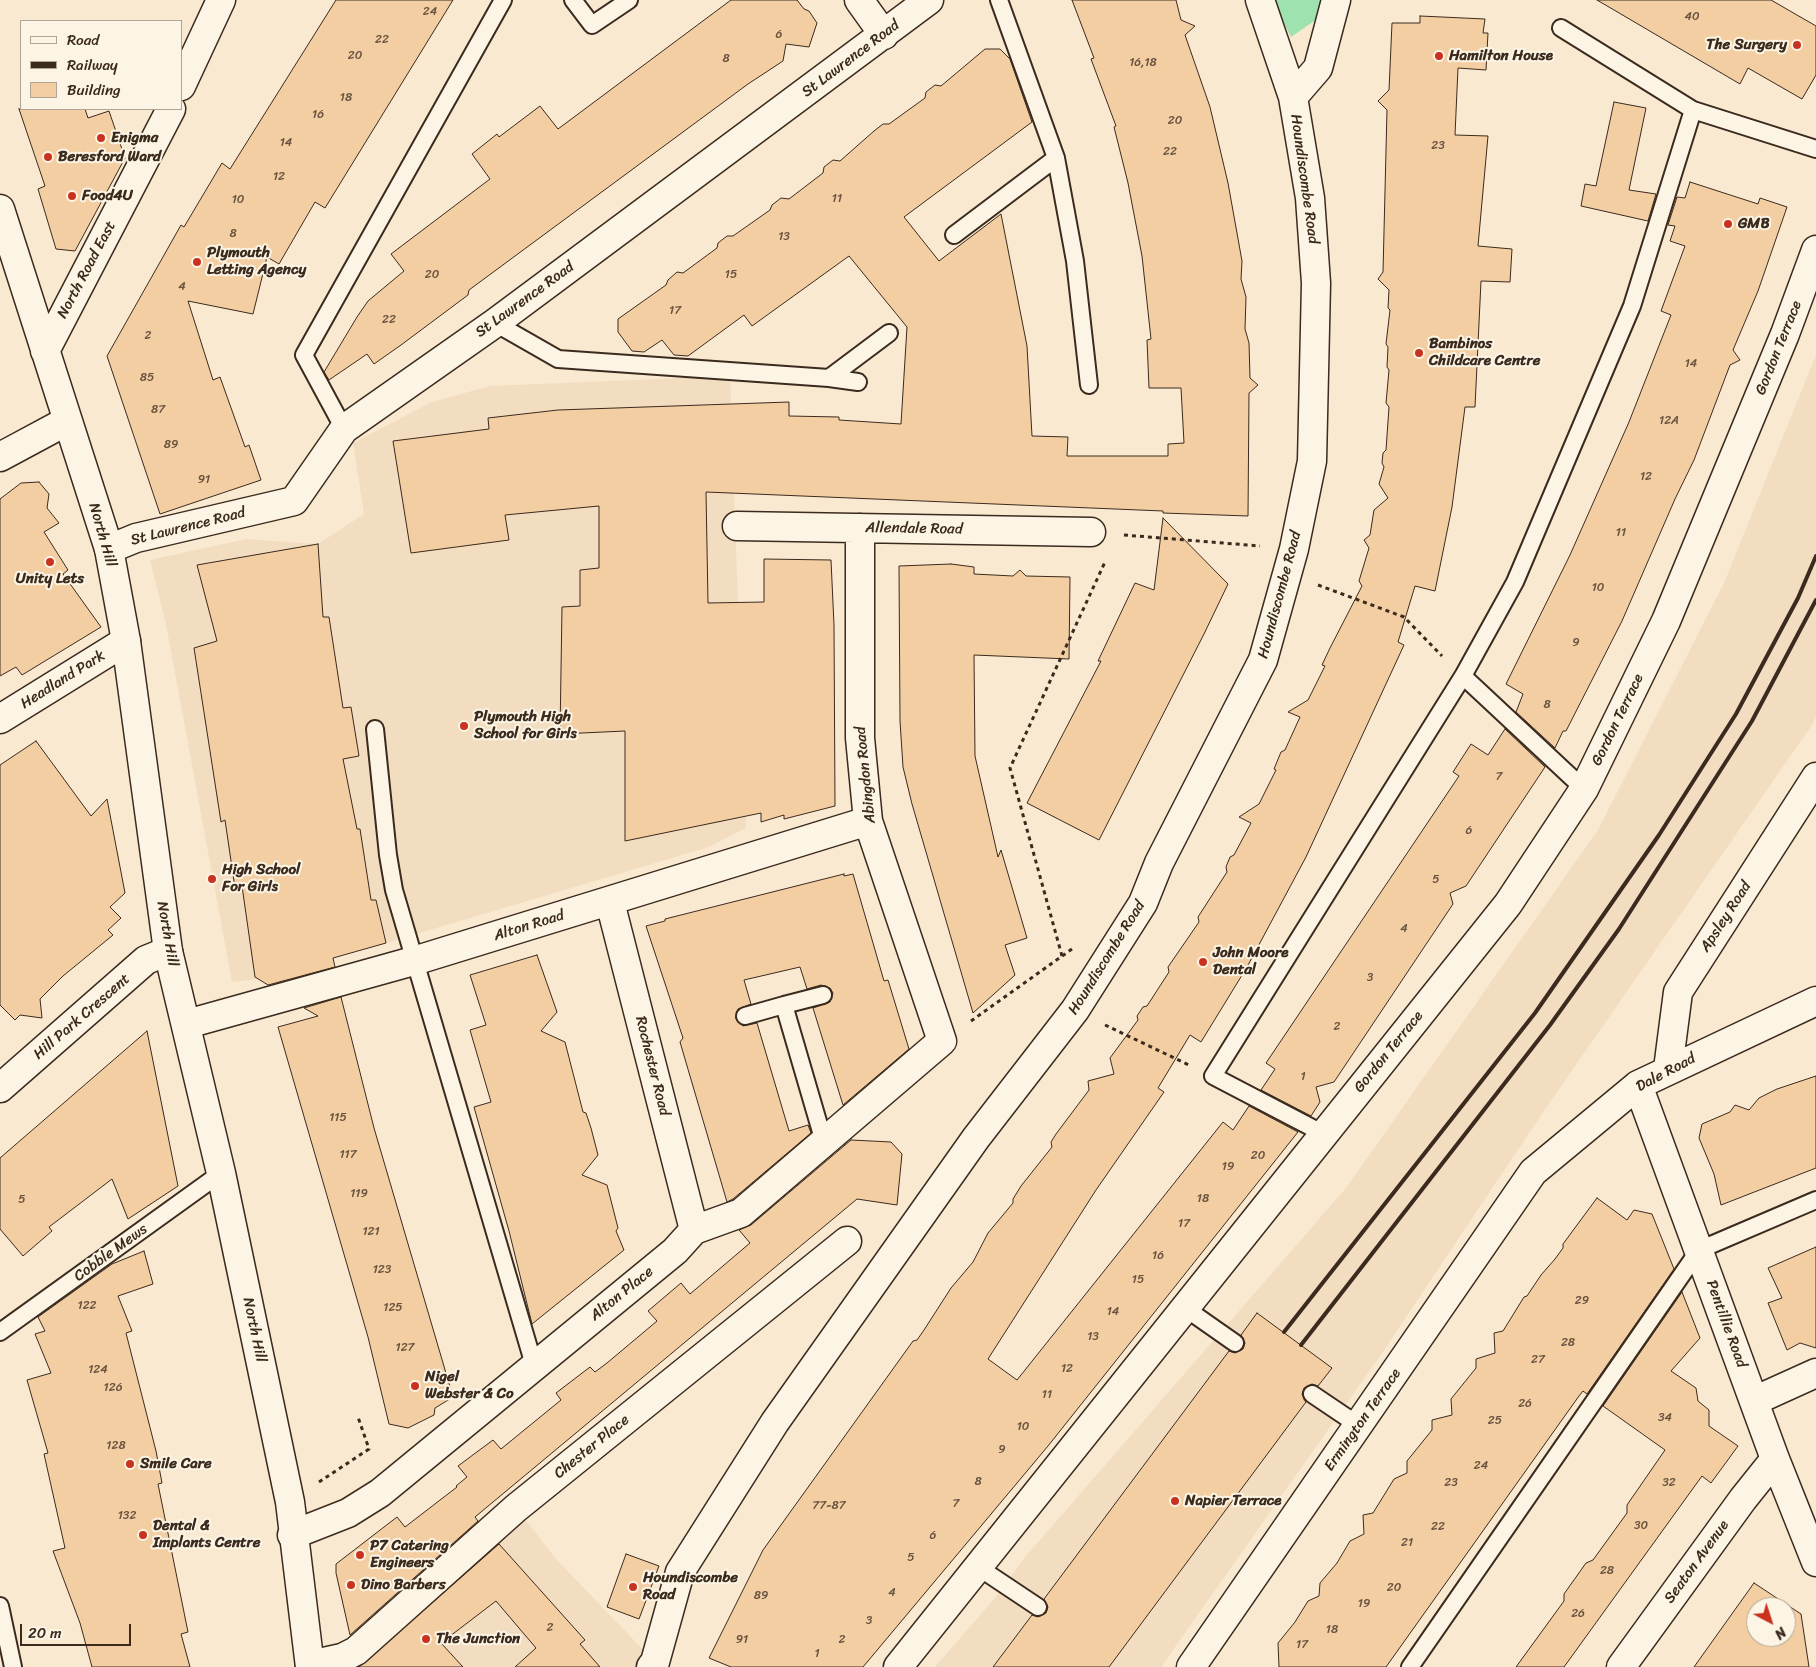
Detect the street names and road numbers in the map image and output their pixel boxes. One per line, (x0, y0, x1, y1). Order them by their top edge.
street label: St Lawrence Road (799, 16, 903, 102)
street label: Houndiscombe Road (1286, 113, 1322, 245)
street label: North Road East (54, 218, 120, 322)
street label: St Lawrence Road (472, 258, 578, 342)
street label: Gordon Terrace (1752, 298, 1806, 398)
street label: North Hill (84, 501, 120, 569)
street label: St Lawrence Road (129, 504, 247, 550)
street label: Allendale Road (865, 519, 963, 539)
street label: Houndiscombe Road (1254, 529, 1306, 661)
street label: Headland Park (17, 647, 109, 713)
street label: Gordon Terrace (1588, 671, 1648, 769)
street label: Abingdon Road (852, 726, 880, 824)
street label: Apsley Road (1697, 878, 1755, 956)
street label: Houndiscombe Road (1065, 898, 1149, 1018)
street label: North Hill (152, 900, 182, 968)
street label: Alton Road (492, 907, 566, 945)
street label: Hill Park Crescent (30, 970, 134, 1064)
street label: Gordon Terrace (1351, 1008, 1427, 1096)
street label: Rochester Road (631, 1014, 673, 1118)
street label: Dale Road (1633, 1050, 1699, 1096)
street label: Cobble Mews (71, 1220, 151, 1286)
street label: Alton Place (587, 1263, 657, 1325)
street label: Pentillie Road (1702, 1278, 1750, 1370)
street label: North Hill (238, 1296, 270, 1364)
street label: Ermington Terrace (1321, 1365, 1405, 1475)
street label: Chester Place (551, 1411, 633, 1483)
street label: Seaton Avenue (1661, 1517, 1733, 1607)

